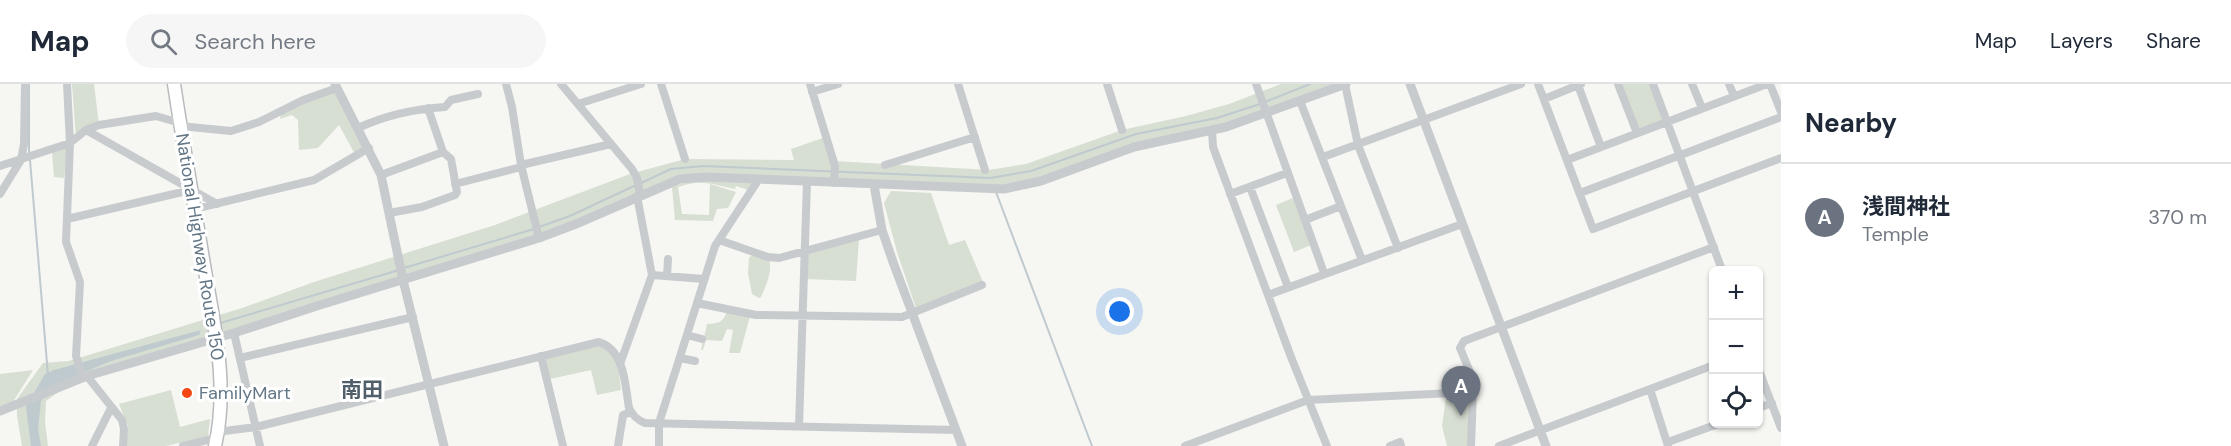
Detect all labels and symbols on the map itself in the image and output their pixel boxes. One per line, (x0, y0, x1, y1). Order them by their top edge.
street label: National Highway Route 150 (170, 132, 230, 362)
your location (1105, 297, 1134, 326)
pin: A (1442, 366, 1480, 416)
district label: 南田 (341, 376, 383, 404)
place label: FamilyMart (199, 381, 291, 405)
marker: FamilyMart (180, 386, 194, 400)

